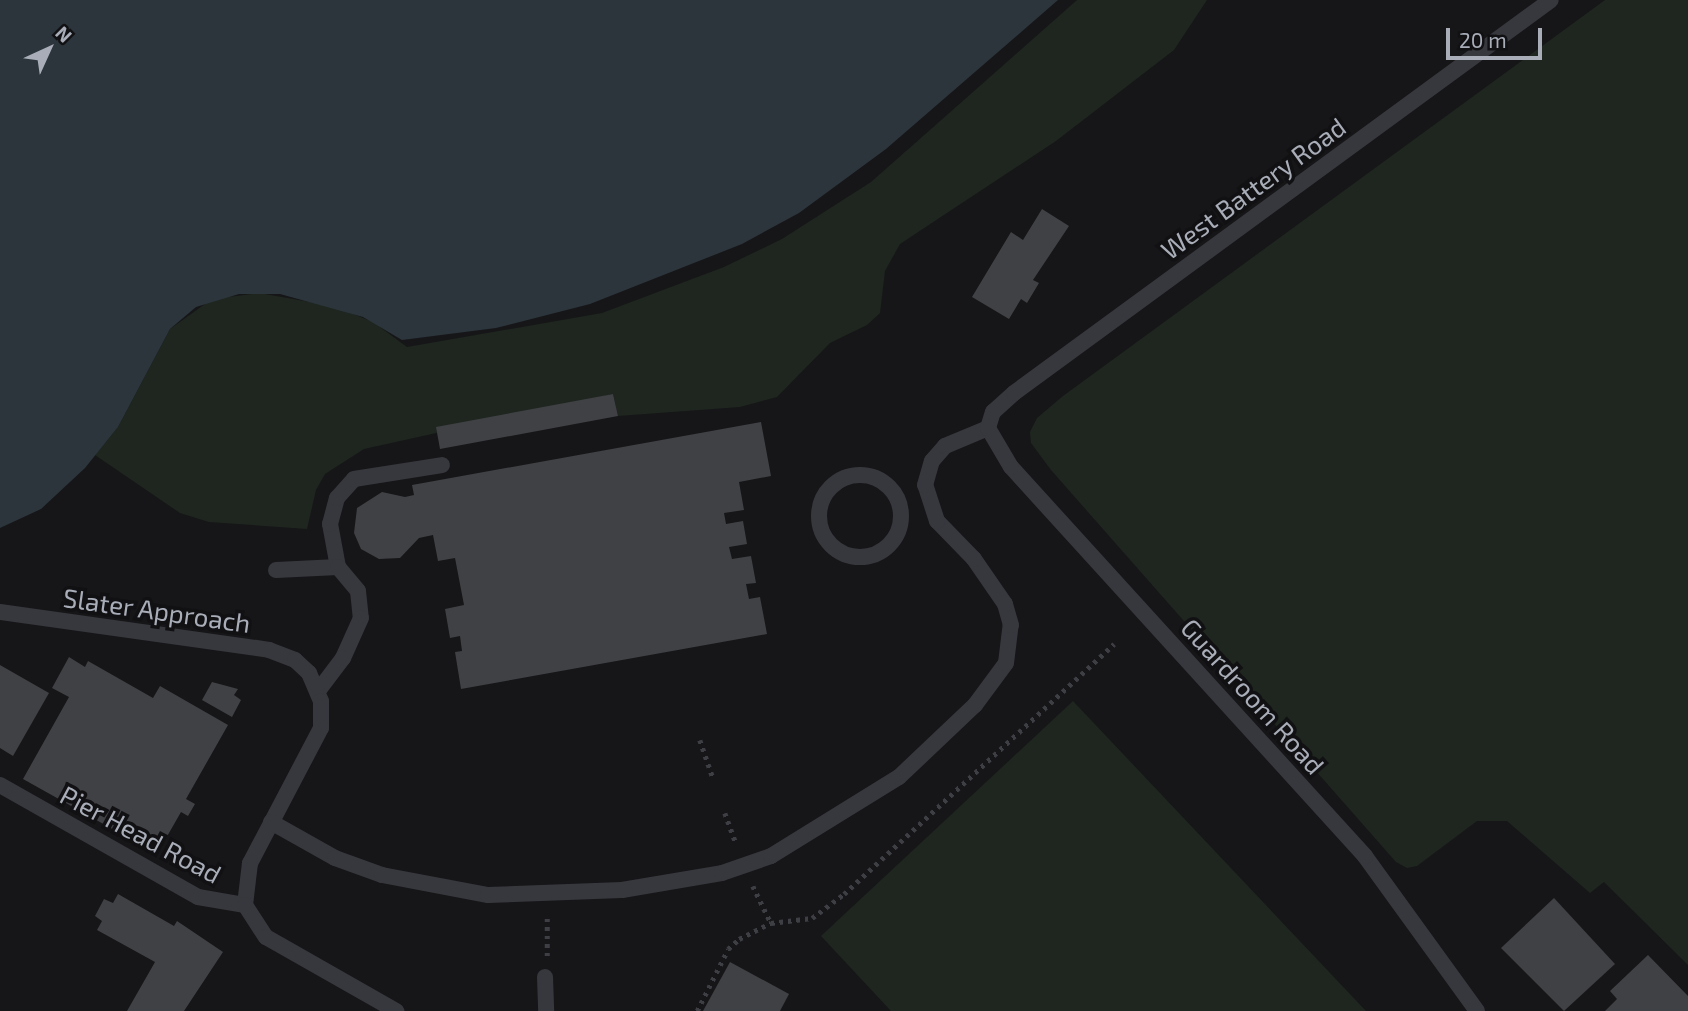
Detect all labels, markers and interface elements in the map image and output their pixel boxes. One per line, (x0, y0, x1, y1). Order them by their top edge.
north arrow (14, 14, 84, 84)
scale bar (1450, 14, 1546, 58)
text: N (51, 21, 77, 47)
text: 20 m (1459, 27, 1507, 52)
street label: West Battery Road (1154, 110, 1352, 266)
street label: Slater Approach (61, 581, 253, 639)
street label: Guardroom Road (1175, 612, 1331, 780)
street label: Pier Head Road (55, 778, 227, 890)

